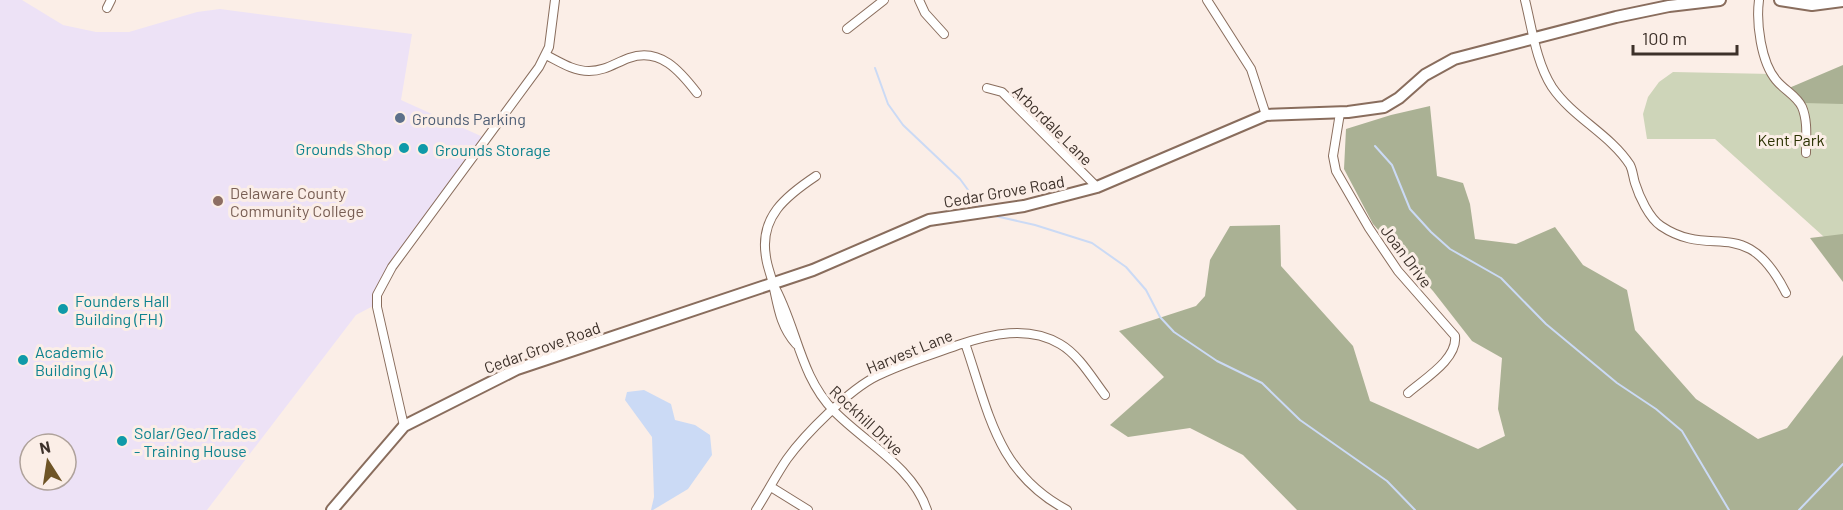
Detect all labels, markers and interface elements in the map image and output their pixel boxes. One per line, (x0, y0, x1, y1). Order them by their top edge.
scale bar (1633, 18, 1736, 56)
text: 100 m (1642, 27, 1687, 49)
street label: Arbordale Lane (1009, 81, 1097, 169)
place label: Grounds Parking (412, 109, 526, 128)
marker: Grounds Parking (393, 111, 407, 125)
park label: Kent Park (1757, 130, 1825, 149)
place label: Grounds Shop (296, 139, 392, 158)
place label: Grounds Storage (435, 140, 551, 159)
marker: Grounds Shop (397, 141, 411, 155)
marker: Grounds Storage (416, 142, 430, 156)
street label: Cedar Grove Road (942, 171, 1066, 211)
place label: Delaware County Community College (230, 183, 364, 220)
marker: Delaware County Community College (211, 194, 225, 208)
street label: Joan Drive (1377, 221, 1437, 291)
place label: Founders Hall Building (FH) (75, 291, 169, 328)
marker: Founders Hall Building (FH) (56, 302, 70, 316)
street label: Cedar Grove Road (481, 317, 603, 377)
street label: Harvest Lane (863, 325, 955, 377)
place label: Academic Building (A) (35, 342, 113, 379)
marker: Academic Building (A) (16, 353, 30, 367)
street label: Rockhill Drive (826, 381, 908, 459)
place label: Solar/Geo/Trades - Training House (134, 423, 256, 460)
north arrow (18, 432, 78, 492)
marker: Solar/Geo/Trades - Training House (115, 434, 129, 448)
text: N (38, 436, 52, 457)

